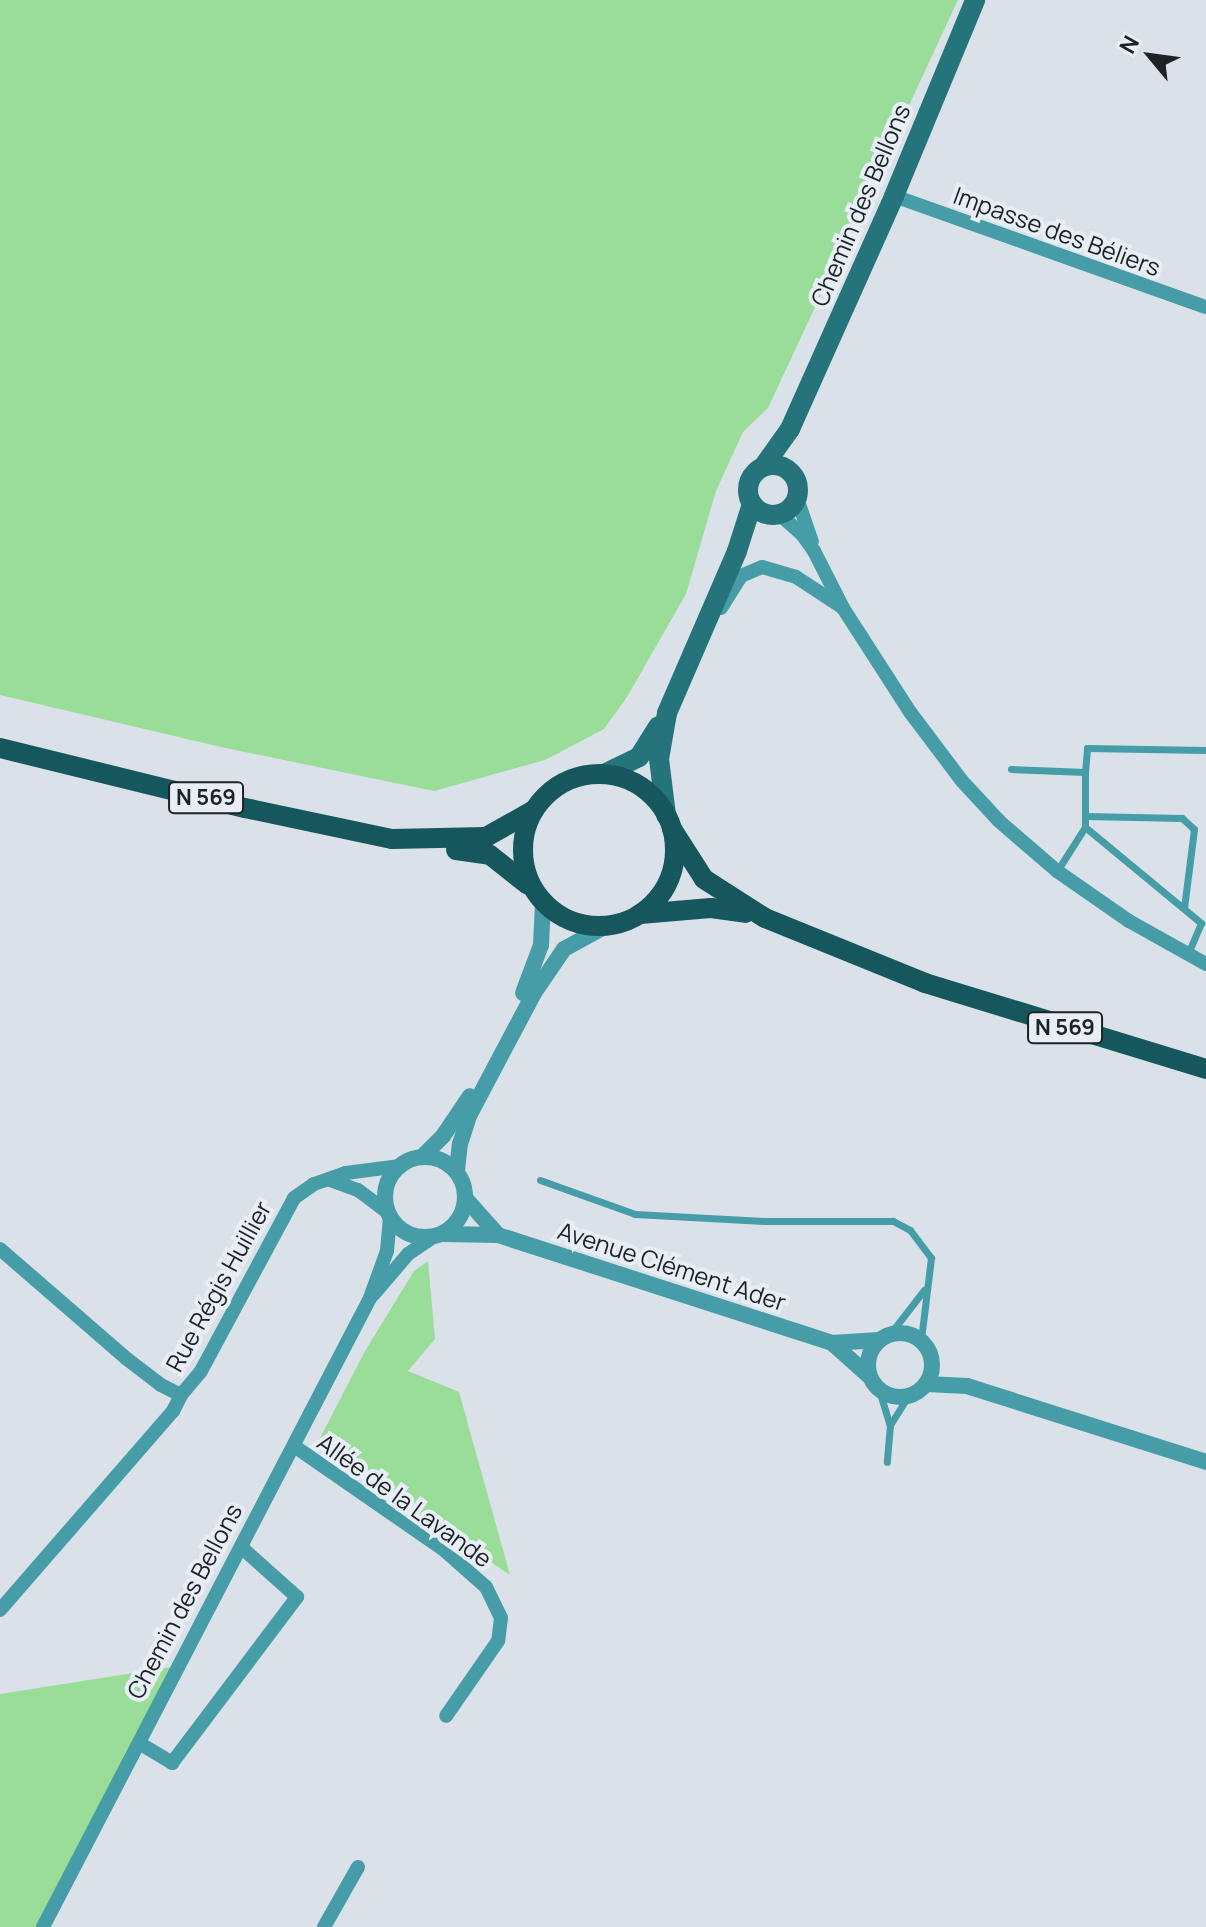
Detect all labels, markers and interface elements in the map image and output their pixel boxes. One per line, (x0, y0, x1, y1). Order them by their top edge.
north arrow (1110, 16, 1190, 96)
text: N (1112, 30, 1146, 59)
street label: Chemin des Bellons (804, 100, 916, 310)
street label: Impasse des Béliers (950, 180, 1164, 282)
road number: N 569 (168, 780, 244, 816)
road number: N 569 (1027, 1010, 1103, 1046)
street label: Rue Régis Huillier (159, 1196, 277, 1376)
street label: Avenue Clément Ader (554, 1216, 790, 1316)
street label: Allée de la Lavande (312, 1427, 498, 1573)
street label: Chemin des Bellons (120, 1499, 248, 1703)

